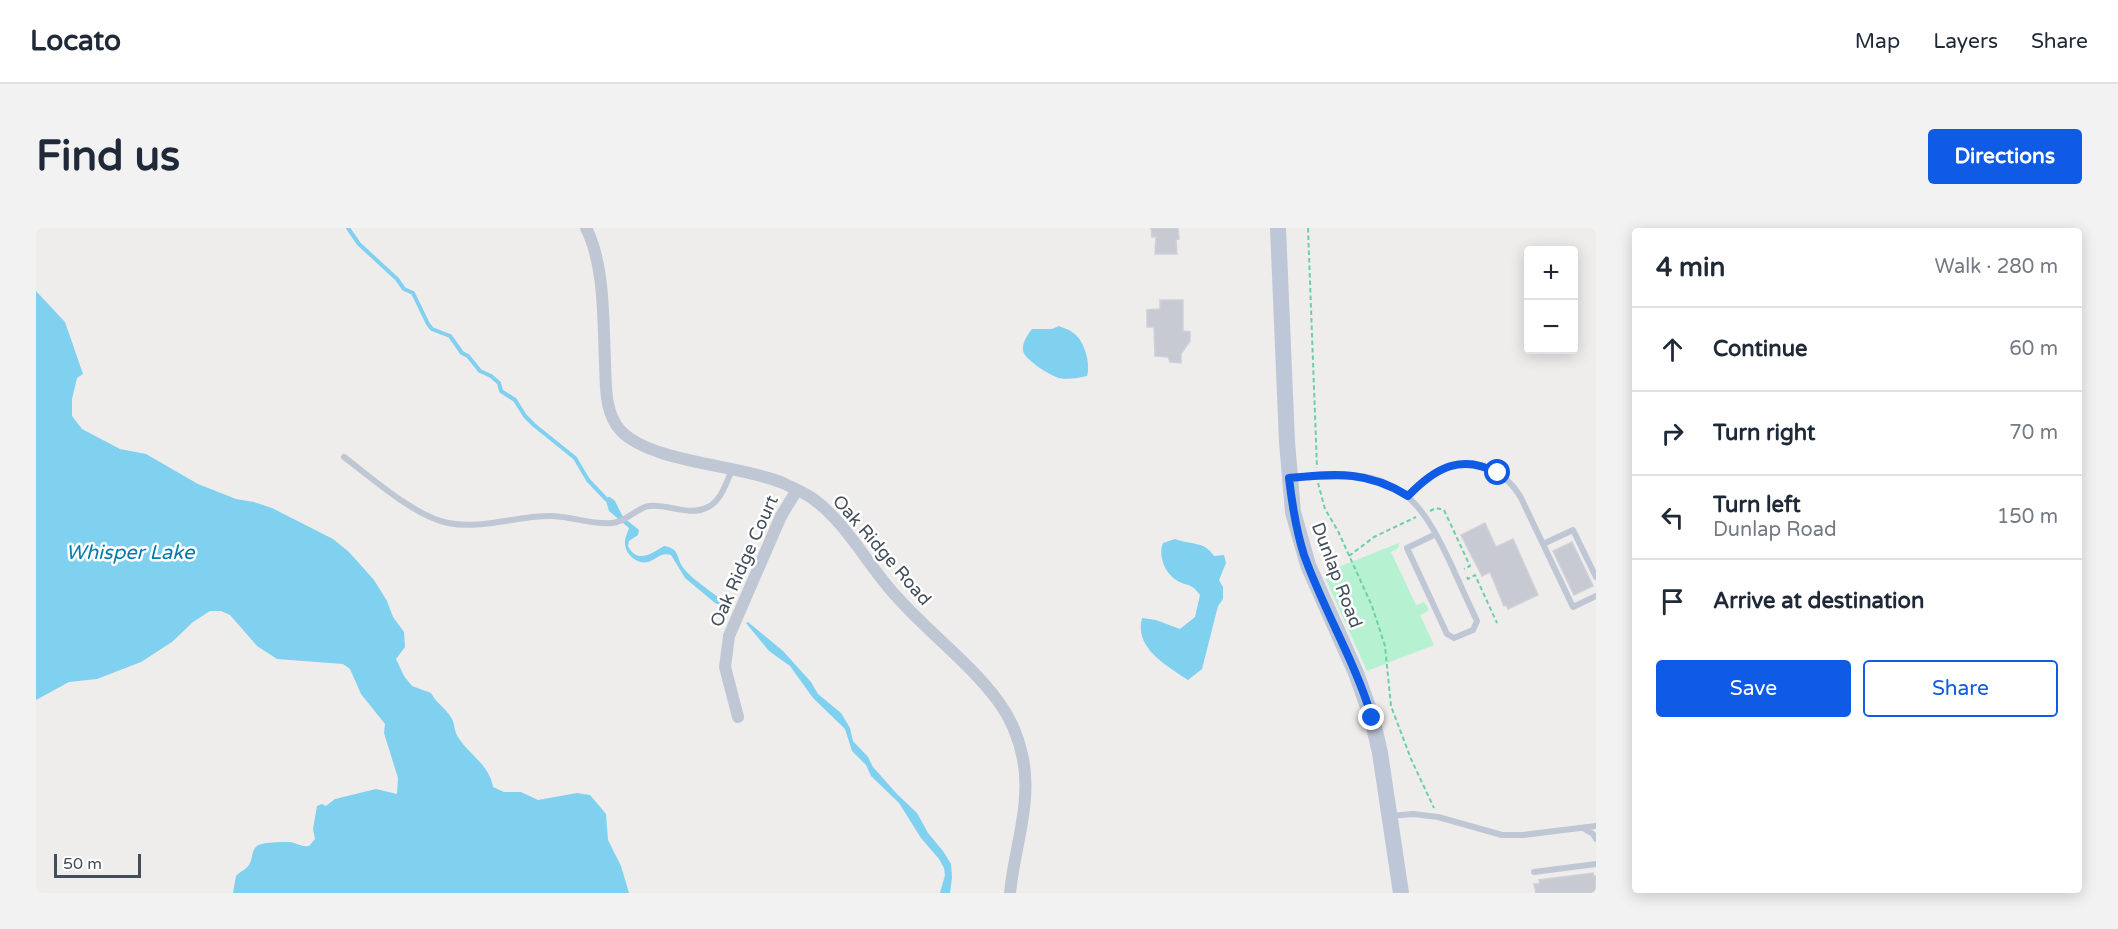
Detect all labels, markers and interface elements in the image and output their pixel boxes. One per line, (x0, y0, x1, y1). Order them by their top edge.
text: Locato (30, 24, 121, 58)
text: Map (1855, 29, 1900, 54)
text: Layers (1933, 29, 1998, 54)
text: Share (2031, 29, 2088, 54)
button: Directions (1928, 129, 2082, 184)
text: Find us (36, 131, 180, 182)
map controls (1524, 246, 1578, 354)
button: + (1524, 246, 1578, 300)
text: 4 min (1656, 252, 1725, 283)
text: Walk · 280 m (1935, 255, 2058, 279)
button: − (1524, 300, 1578, 354)
icon: ahead (1656, 333, 1689, 366)
text: Continue (1713, 336, 1808, 362)
text: 60 m (2009, 337, 2058, 361)
icon: right (1656, 417, 1689, 450)
text: Turn right (1713, 420, 1815, 446)
text: 70 m (2009, 421, 2058, 445)
route start (1484, 459, 1510, 485)
street label: Oak Ridge Road (828, 490, 936, 610)
street label: Oak Ridge Court (705, 492, 783, 630)
text: Turn left (1713, 492, 1801, 518)
icon: left (1656, 501, 1689, 534)
text: 150 m (1997, 505, 2058, 529)
text: Dunlap Road (1713, 518, 1837, 542)
street label: Dunlap Road (1307, 519, 1367, 631)
water label: Whisper Lake (66, 541, 196, 565)
icon: arrive (1656, 585, 1689, 618)
text: Arrive at destination (1713, 588, 1924, 614)
button: Save (1656, 660, 1851, 717)
button: Share (1863, 660, 2058, 717)
route end (1358, 704, 1384, 730)
scale bar (54, 851, 141, 878)
text: 50 m (63, 854, 102, 874)

